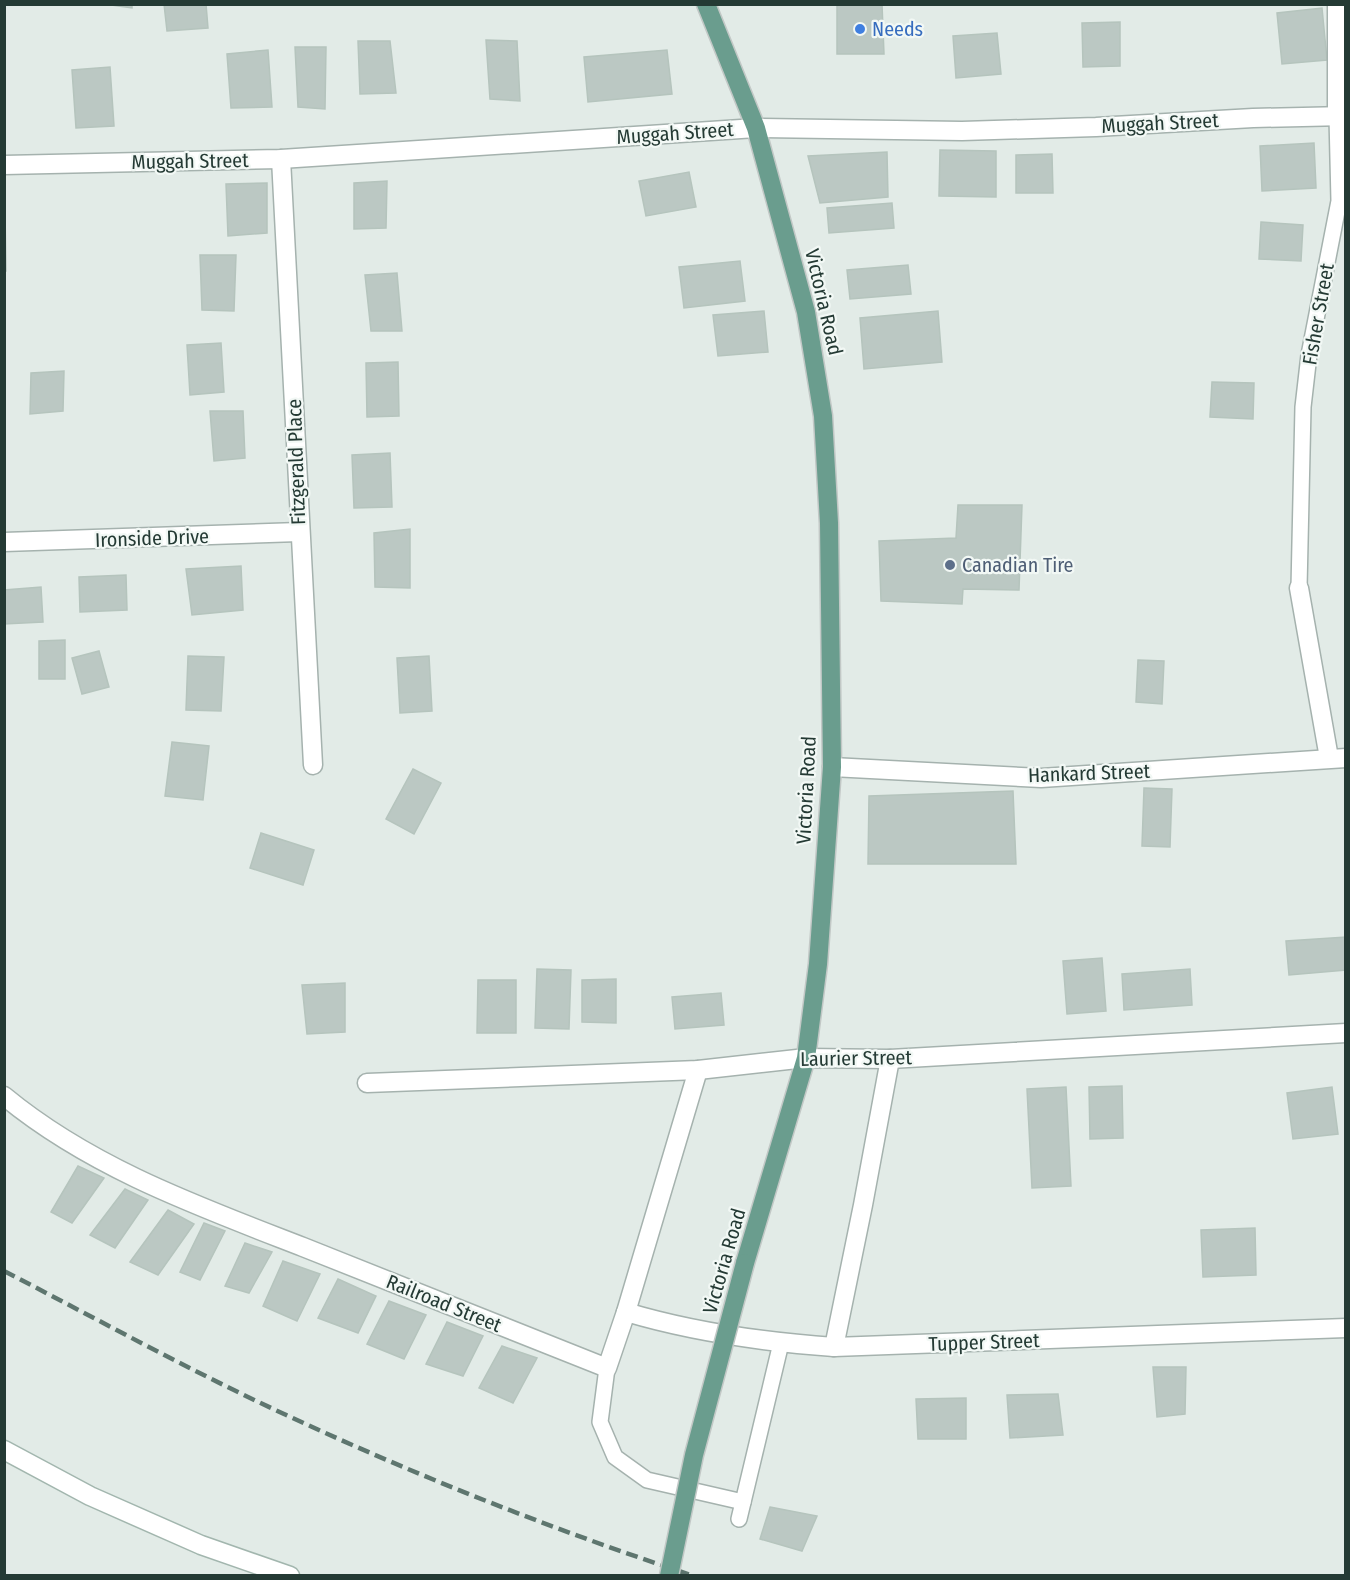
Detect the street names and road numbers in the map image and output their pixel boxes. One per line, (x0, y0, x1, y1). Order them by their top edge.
street label: Muggah Street (1101, 108, 1220, 138)
street label: Muggah Street (616, 117, 735, 149)
street label: Muggah Street (131, 148, 249, 174)
street label: Victoria Road (800, 246, 848, 358)
street label: Fisher Street (1297, 261, 1339, 367)
street label: Fitzgerald Place (282, 398, 310, 526)
street label: Ironside Drive (95, 524, 209, 552)
street label: Victoria Road (791, 735, 821, 845)
street label: Hankard Street (1027, 759, 1151, 787)
street label: Laurier Street (800, 1045, 913, 1071)
street label: Victoria Road (698, 1206, 750, 1316)
street label: Railroad Street (383, 1269, 505, 1337)
street label: Tupper Street (928, 1328, 1040, 1356)

